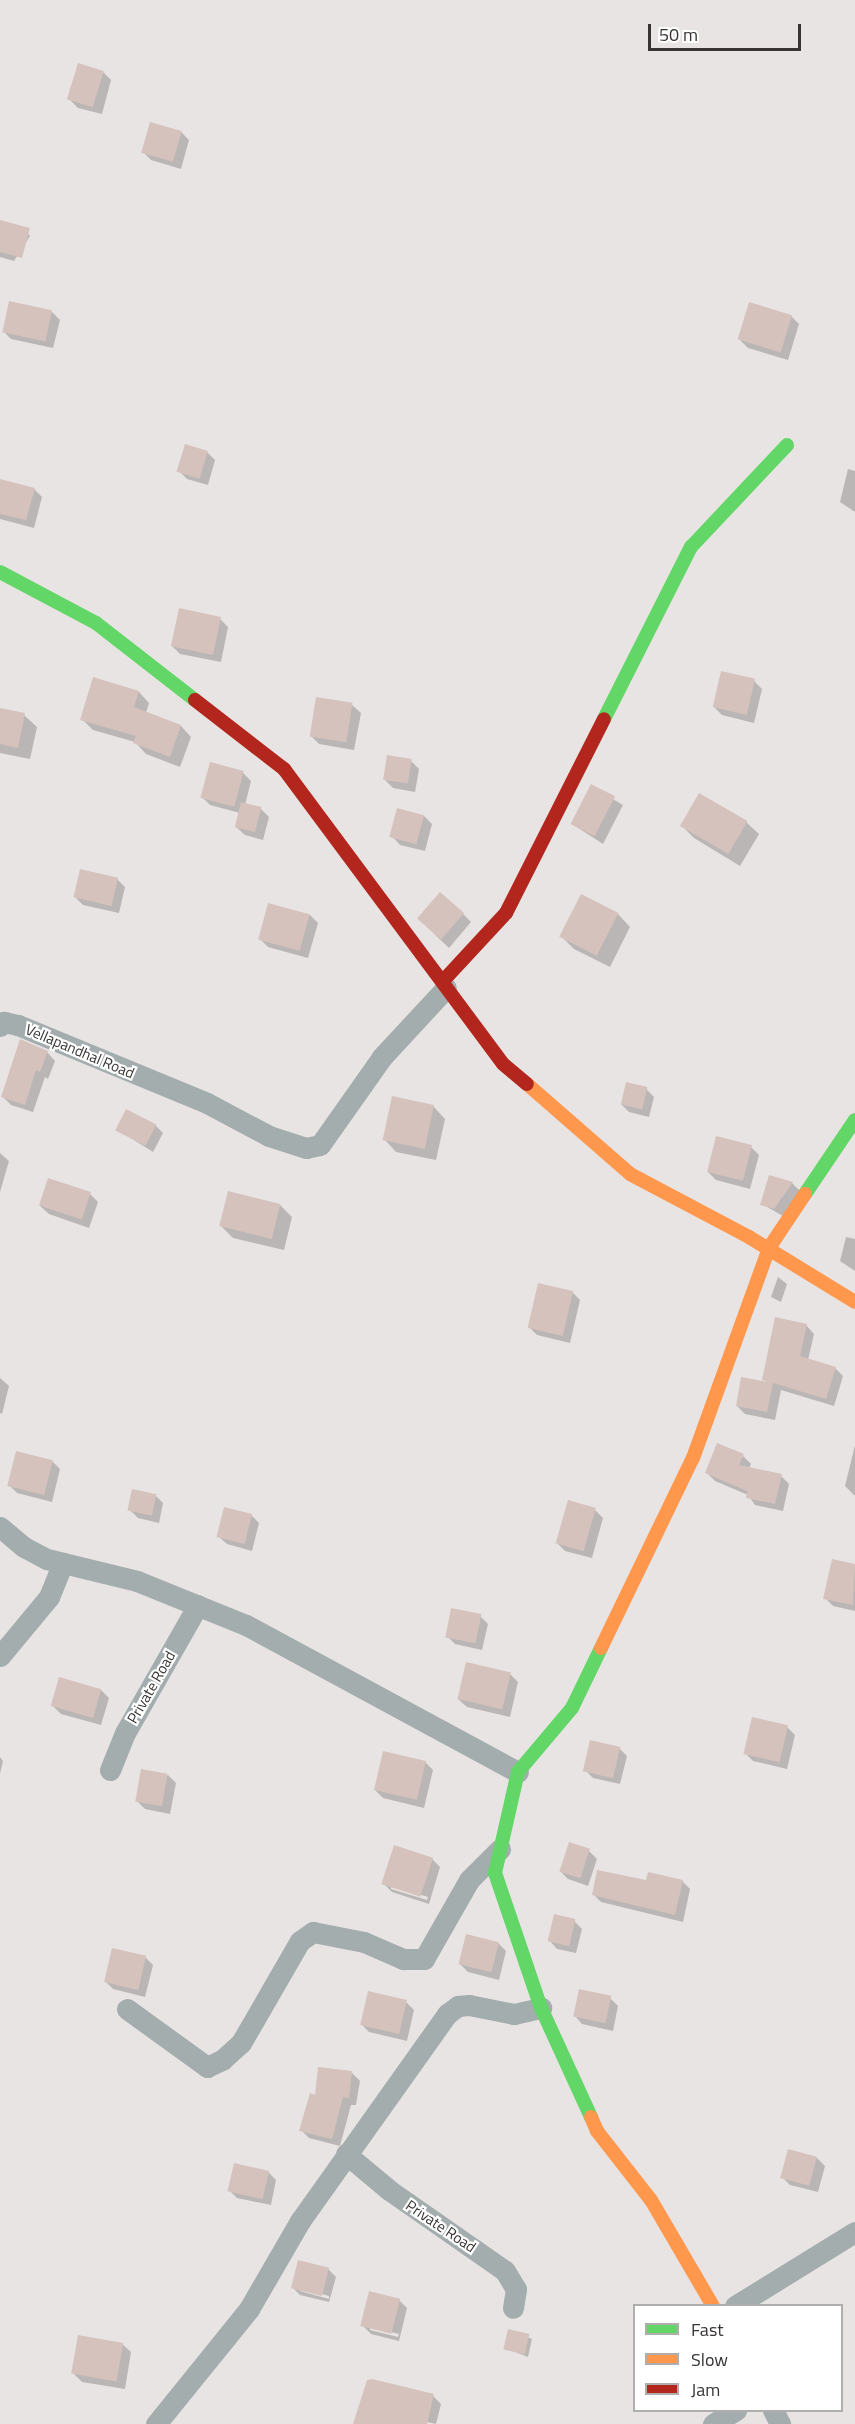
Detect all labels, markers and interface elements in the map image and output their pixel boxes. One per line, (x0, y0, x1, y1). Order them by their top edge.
scale bar (651, 12, 804, 50)
text: 50 m (659, 21, 698, 48)
street label: Vellapandhal Road (23, 1020, 137, 1082)
street label: Private Road (123, 1648, 179, 1726)
street label: Private Road (403, 2196, 479, 2256)
legend (633, 2304, 843, 2412)
text: Fast (691, 2316, 724, 2343)
text: Slow (691, 2346, 728, 2373)
text: Jam (691, 2376, 720, 2403)

